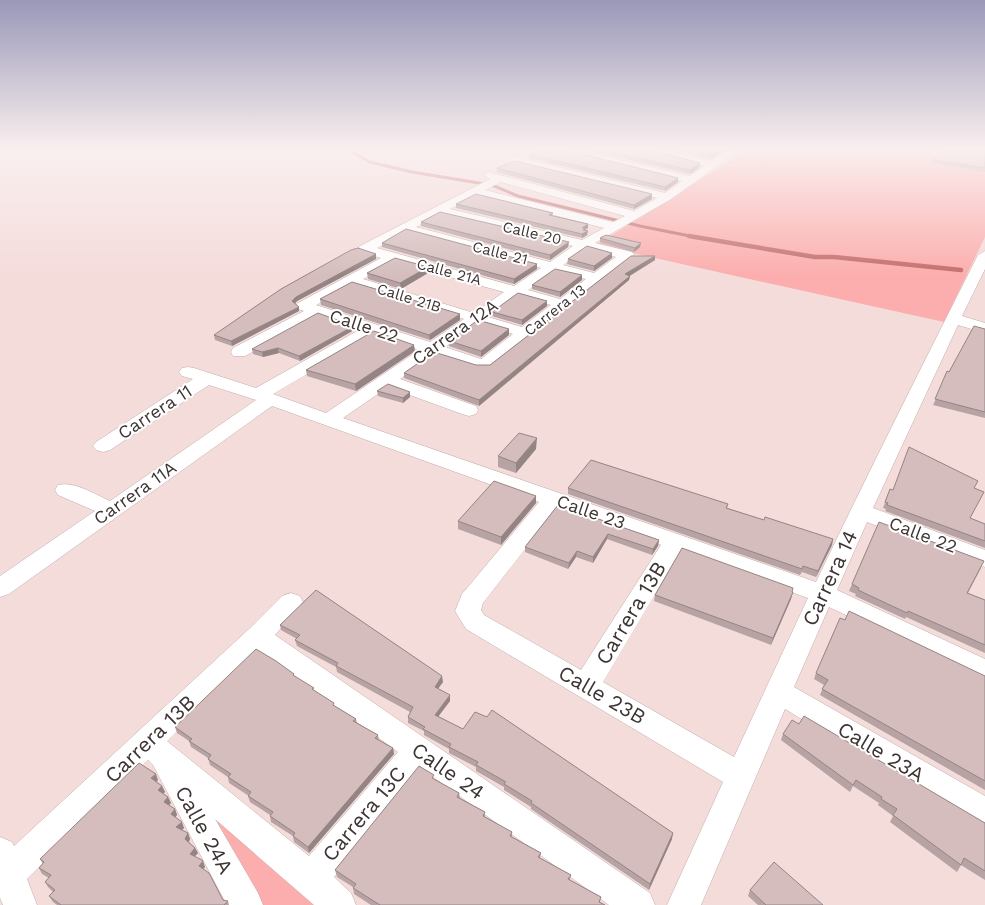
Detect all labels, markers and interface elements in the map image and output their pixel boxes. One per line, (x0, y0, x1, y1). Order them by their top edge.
street label: Calle 20 (501, 218, 563, 248)
street label: Calle 21 (470, 237, 530, 269)
street label: Calle 21A (415, 255, 483, 289)
street label: Calle 21B (375, 280, 443, 316)
street label: Carrera 13 (521, 280, 589, 340)
street label: Carrera 12A (408, 294, 502, 369)
street label: Calle 22 (327, 305, 401, 346)
street label: Carrera 11 (114, 380, 196, 443)
street label: Carrera 11A (89, 456, 180, 529)
street label: Calle 23 (554, 490, 628, 533)
street label: Calle 22 (886, 512, 960, 557)
street label: Carrera 14 (797, 526, 863, 630)
street label: Carrera 13B (590, 557, 671, 669)
street label: Calle 23B (554, 660, 650, 730)
street label: Carrera 13B (99, 689, 200, 788)
street label: Calle 23A (833, 716, 929, 787)
street label: Calle 24 (407, 737, 489, 805)
street label: Carrera 13C (317, 761, 411, 866)
street label: Calle 24A (170, 781, 239, 878)

